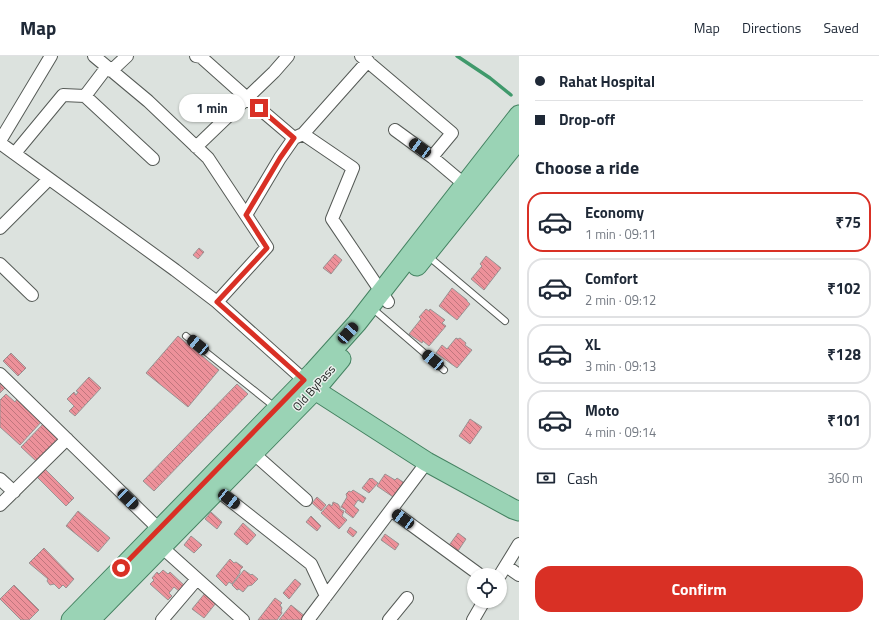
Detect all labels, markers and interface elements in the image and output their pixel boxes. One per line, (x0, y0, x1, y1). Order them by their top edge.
text: Map (20, 13, 56, 42)
text: Map (694, 17, 720, 38)
text: Directions (742, 17, 801, 38)
text: Saved (823, 17, 859, 38)
text: Rahat Hospital (559, 70, 655, 93)
callout: 1 min (179, 94, 245, 122)
text: 1 min (196, 98, 228, 118)
route end (250, 99, 268, 117)
text: Drop-off (559, 108, 615, 131)
car (407, 136, 433, 160)
text: Choose a ride (535, 154, 639, 181)
text: Economy (585, 201, 644, 224)
icon: car (537, 204, 573, 240)
text: ₹75 (836, 211, 861, 234)
text: 1 min · 09:11 (585, 224, 656, 244)
text: Comfort (585, 267, 638, 290)
icon: car (537, 270, 573, 306)
text: ₹102 (827, 277, 861, 300)
text: 2 min · 09:12 (585, 290, 656, 310)
car (336, 320, 360, 346)
car (185, 333, 211, 357)
text: XL (585, 333, 601, 356)
icon: car (537, 336, 573, 372)
text: ₹128 (827, 343, 861, 366)
car (420, 348, 446, 372)
text: 3 min · 09:13 (585, 356, 656, 376)
street label: Old ByPass (287, 360, 340, 415)
text: Moto (585, 399, 619, 422)
icon: car (537, 402, 573, 438)
text: ₹101 (827, 409, 861, 432)
text: 4 min · 09:14 (585, 422, 656, 442)
icon: cash (535, 467, 557, 489)
text: Cash (567, 467, 598, 490)
text: 360 m (827, 468, 863, 488)
car (115, 486, 141, 512)
car (216, 487, 242, 511)
car (390, 507, 416, 531)
route start (112, 559, 130, 577)
button: Confirm (535, 566, 863, 612)
map controls (467, 568, 507, 608)
button: locate (467, 568, 507, 608)

